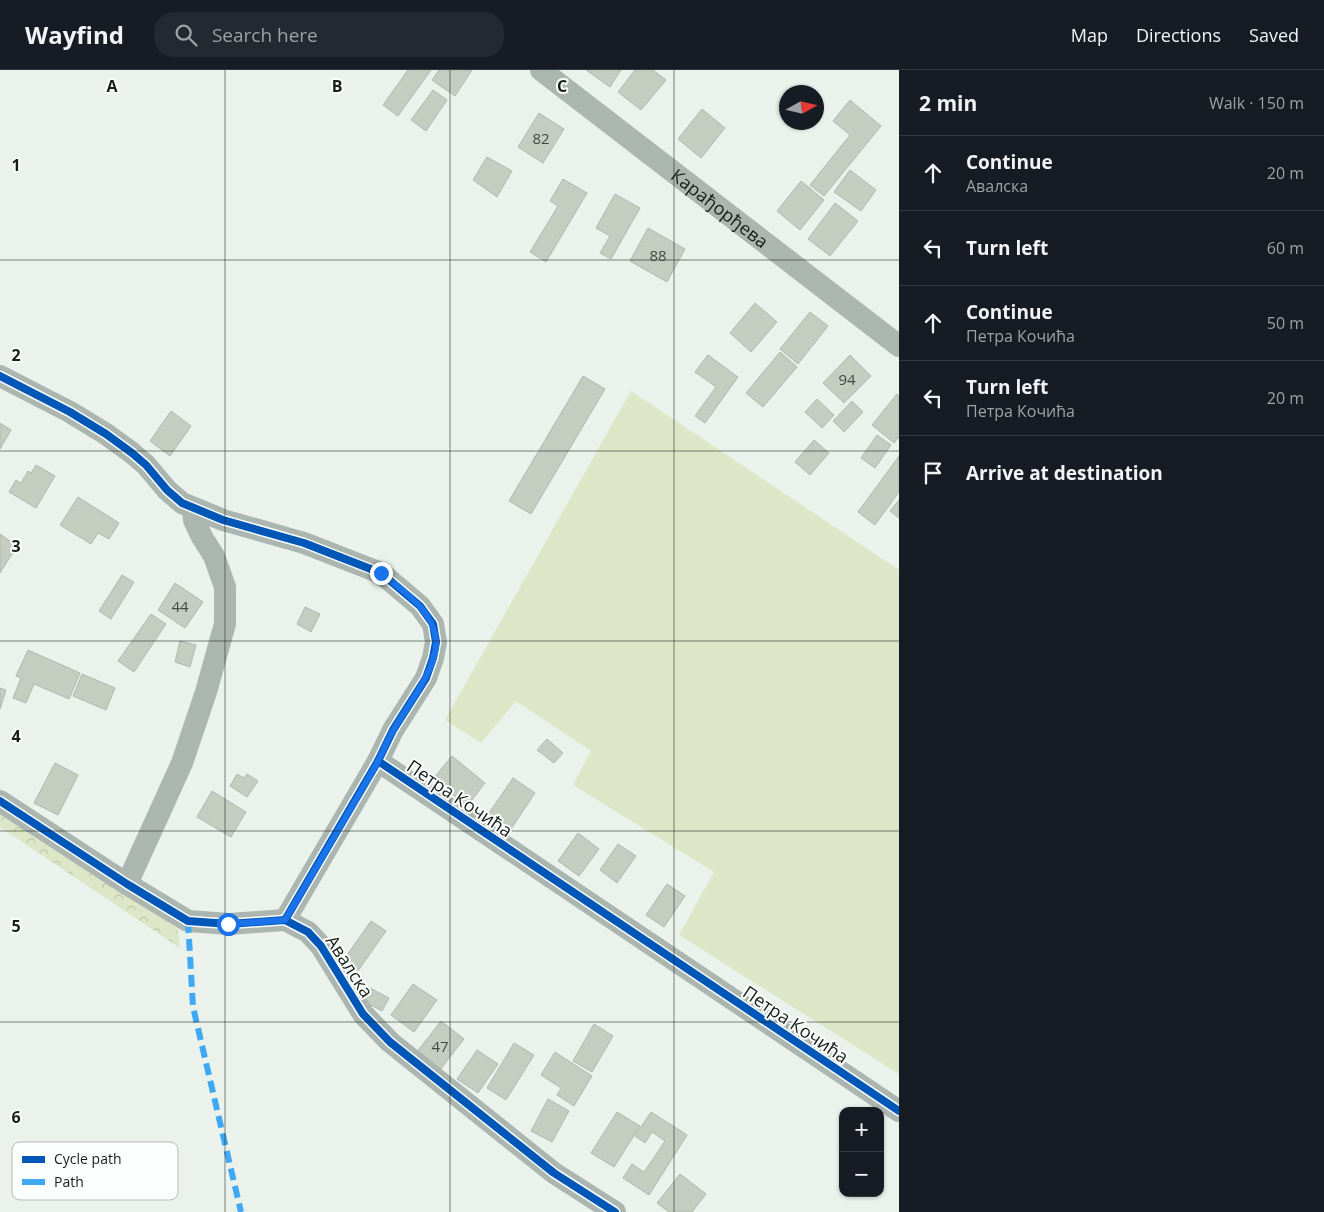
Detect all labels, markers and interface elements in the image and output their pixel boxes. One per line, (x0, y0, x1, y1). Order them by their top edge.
search box (154, 12, 504, 57)
text: Wayfind (25, 18, 124, 51)
icon: search (172, 21, 200, 49)
text: Search here (212, 22, 318, 48)
text: Map (1071, 23, 1108, 47)
text: Directions (1136, 23, 1221, 47)
text: Saved (1249, 23, 1299, 47)
text: A (106, 75, 118, 97)
text: B (332, 75, 342, 97)
text: C (557, 75, 567, 97)
north arrow (779, 85, 824, 130)
text: 2 min (919, 89, 977, 117)
text: Walk · 150 m (1209, 92, 1304, 114)
house number: 82 (532, 128, 550, 148)
text: Continue (966, 149, 1053, 175)
text: 1 (11, 154, 21, 176)
icon: ahead (919, 159, 947, 187)
text: 20 m (1267, 162, 1304, 184)
street label: Карађорђева (667, 163, 773, 253)
text: Авалска (966, 175, 1028, 197)
icon: left (919, 234, 947, 262)
text: Turn left (966, 235, 1048, 261)
text: 60 m (1267, 237, 1304, 259)
house number: 88 (649, 245, 667, 265)
text: Continue (966, 299, 1053, 325)
icon: ahead (919, 309, 947, 337)
text: 50 m (1267, 312, 1304, 334)
text: Петра Кочића (966, 325, 1075, 347)
text: 2 (11, 344, 21, 366)
house number: 94 (838, 369, 856, 389)
text: Turn left (966, 374, 1048, 400)
icon: left (919, 384, 947, 412)
text: 20 m (1267, 387, 1304, 409)
text: Петра Кочића (966, 400, 1075, 422)
icon: arrive (919, 459, 947, 487)
text: Arrive at destination (966, 460, 1163, 486)
text: 3 (11, 535, 21, 557)
route end (370, 562, 393, 585)
house number: 44 (171, 596, 189, 616)
text: 4 (11, 725, 21, 747)
street label: Петра Кочића (402, 754, 518, 842)
route start (217, 913, 240, 936)
text: 5 (11, 915, 21, 937)
street label: Авалска (321, 930, 379, 1002)
street label: Петра Кочића (738, 980, 854, 1068)
house number: 47 (431, 1036, 449, 1056)
text: 6 (11, 1106, 21, 1128)
map controls (839, 1107, 884, 1197)
button: + (839, 1107, 884, 1152)
legend (12, 1142, 178, 1200)
text: Cycle path (54, 1149, 122, 1168)
button: − (839, 1152, 884, 1197)
text: Path (54, 1172, 84, 1191)

